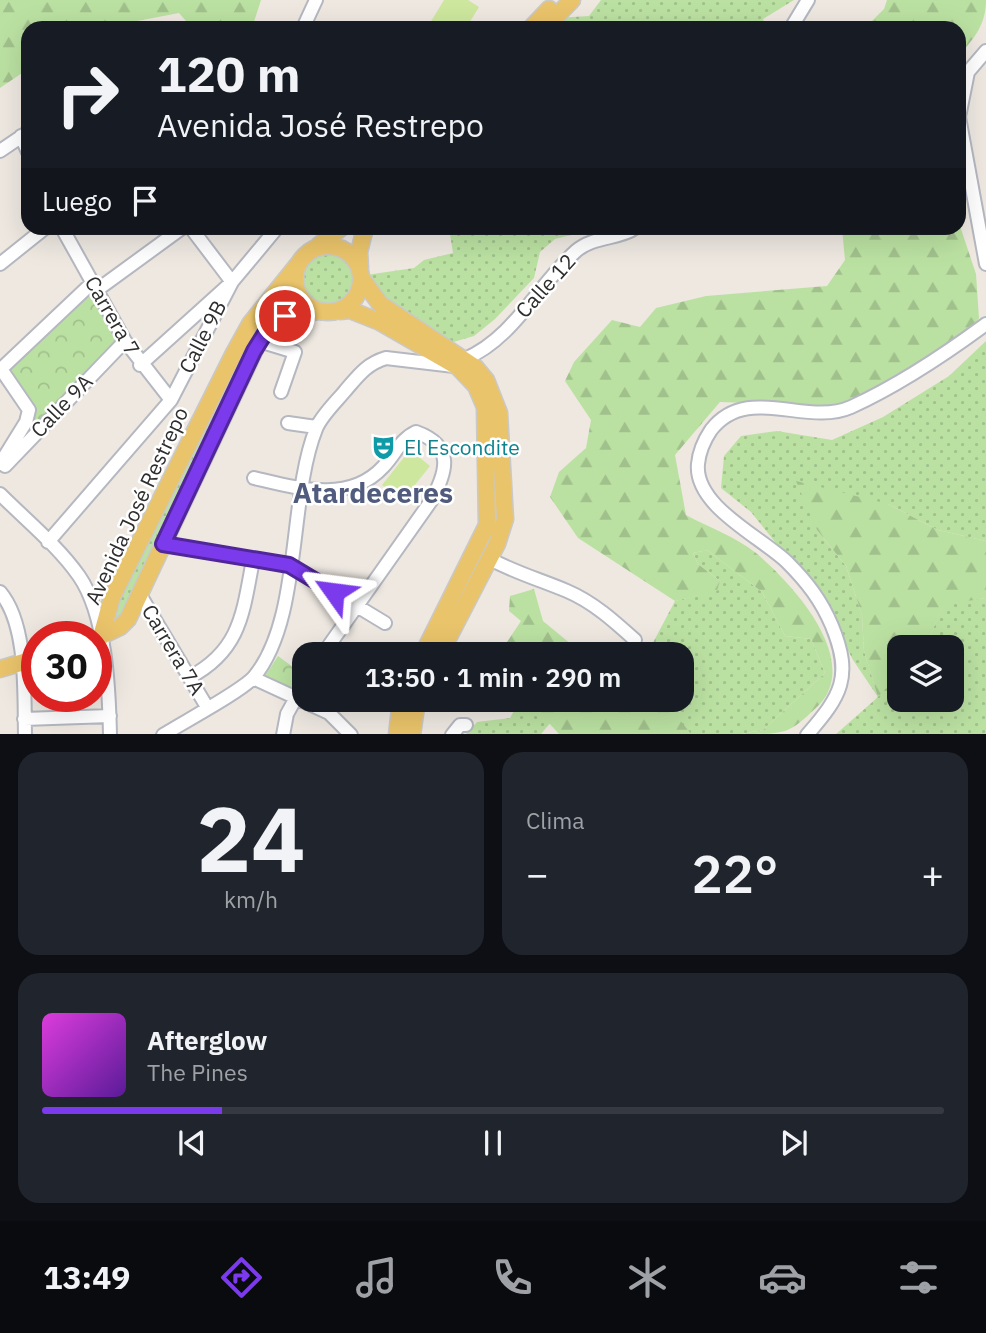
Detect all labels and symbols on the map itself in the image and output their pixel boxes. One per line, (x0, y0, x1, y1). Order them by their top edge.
street label: Calle 12 (509, 247, 582, 323)
street label: Carrera 7 (79, 271, 147, 360)
pin (255, 286, 315, 346)
street label: Calle 9B (172, 295, 232, 378)
street label: Calle 9A (24, 367, 98, 443)
street label: Avenida José Restrepo (78, 402, 194, 609)
place label: El Escondite (404, 433, 520, 461)
theatre icon: El Escondite (370, 434, 398, 462)
district label: Atardeceres (293, 474, 453, 511)
position arrow (297, 555, 371, 629)
street label: Carrera 7A (136, 599, 212, 700)
speed limit sign: 30 (21, 621, 112, 712)

